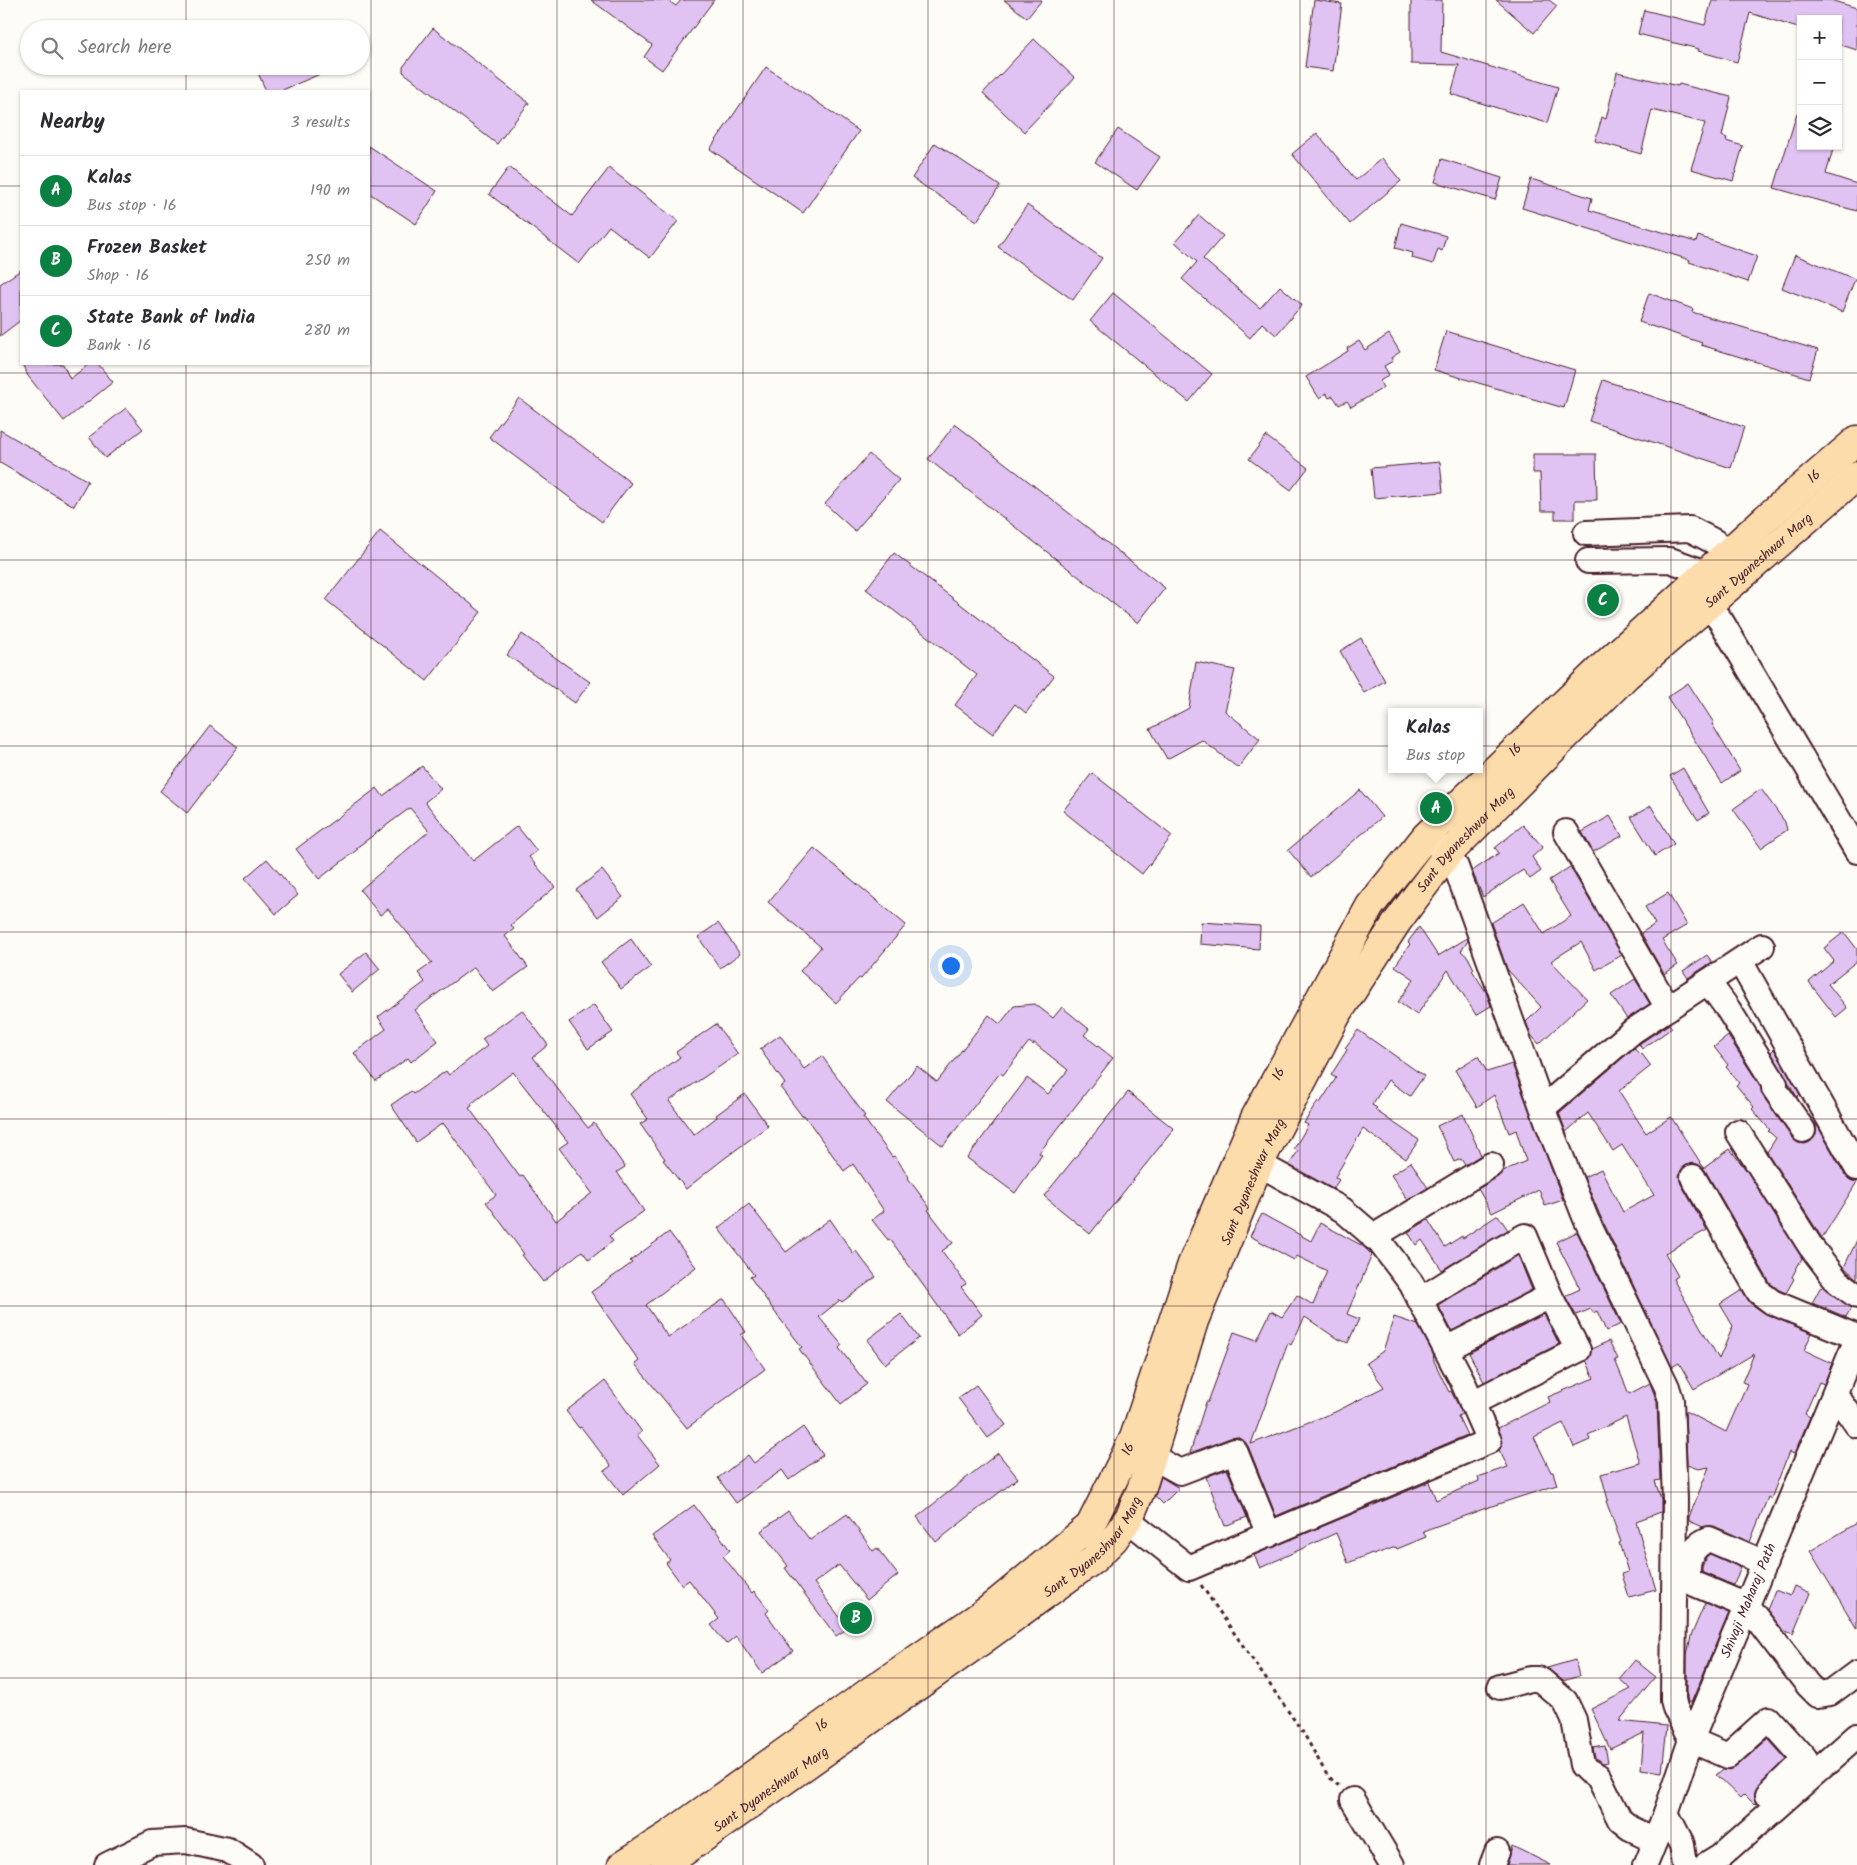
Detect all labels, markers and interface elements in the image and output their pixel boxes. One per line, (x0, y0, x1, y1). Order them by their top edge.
map controls (1797, 15, 1842, 150)
button: + (1797, 15, 1842, 60)
search box (20, 20, 370, 75)
text: Search here (78, 33, 172, 63)
icon: search (38, 34, 66, 62)
button: − (1797, 60, 1842, 105)
button: layers (1797, 105, 1842, 150)
text: Nearby (40, 106, 105, 139)
text: 3 results (291, 110, 350, 135)
text: Kalas (87, 163, 132, 193)
text: A (51, 178, 61, 203)
text: 190 m (310, 178, 350, 203)
text: Bus stop · 16 (87, 193, 177, 218)
text: Frozen Basket (87, 233, 207, 263)
text: B (51, 248, 61, 273)
text: 250 m (305, 248, 350, 273)
text: Shop · 16 (87, 263, 150, 288)
text: State Bank of India (87, 303, 255, 333)
text: C (51, 318, 61, 343)
text: 280 m (304, 318, 350, 343)
text: Bank · 16 (87, 333, 151, 358)
street label: 16 (1802, 464, 1826, 489)
street label: Sant Dyaneshwar Marg (1700, 508, 1818, 614)
pin: C (1587, 581, 1619, 619)
popup (1388, 708, 1483, 773)
text: Kalas (1406, 713, 1451, 743)
street label: 16 (1504, 738, 1528, 762)
text: Bus stop (1406, 743, 1465, 768)
street label: Sant Dyaneshwar Marg (1411, 782, 1520, 897)
pin: A (1420, 789, 1452, 827)
your location (938, 953, 964, 979)
street label: 16 (1266, 1064, 1291, 1085)
street label: Sant Dyaneshwar Marg (1216, 1115, 1292, 1249)
street label: 16 (1116, 1439, 1141, 1460)
street label: Sant Dyaneshwar Marg (1039, 1493, 1148, 1604)
street label: Shivaji Maharaj Path (1715, 1540, 1782, 1662)
pin: B (840, 1599, 872, 1637)
street label: 16 (811, 1713, 833, 1738)
street label: Sant Dyaneshwar Marg (709, 1741, 833, 1838)

